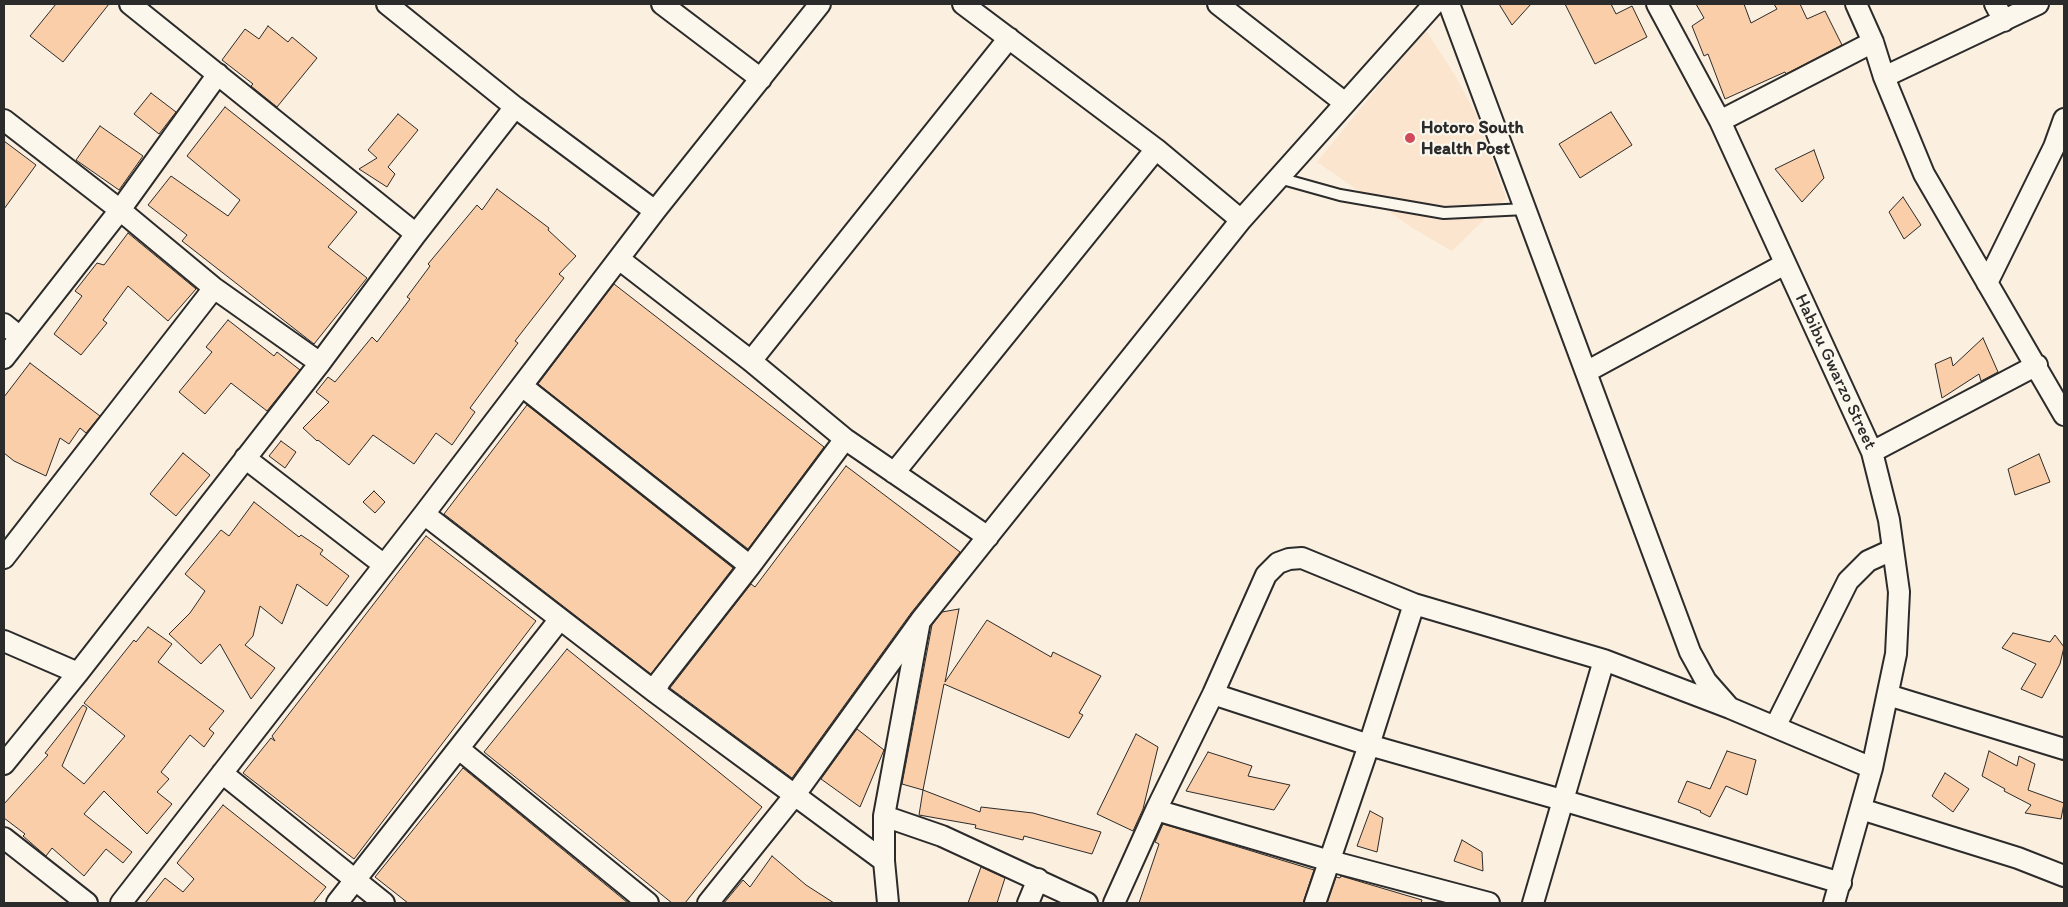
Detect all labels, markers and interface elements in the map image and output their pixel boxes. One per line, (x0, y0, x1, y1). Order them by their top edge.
place label: Hotoro South Health Post (1421, 117, 1524, 160)
marker: Hotoro South Health Post (1403, 131, 1417, 145)
street label: Habibu Gwarzo Street (1789, 291, 1881, 453)

